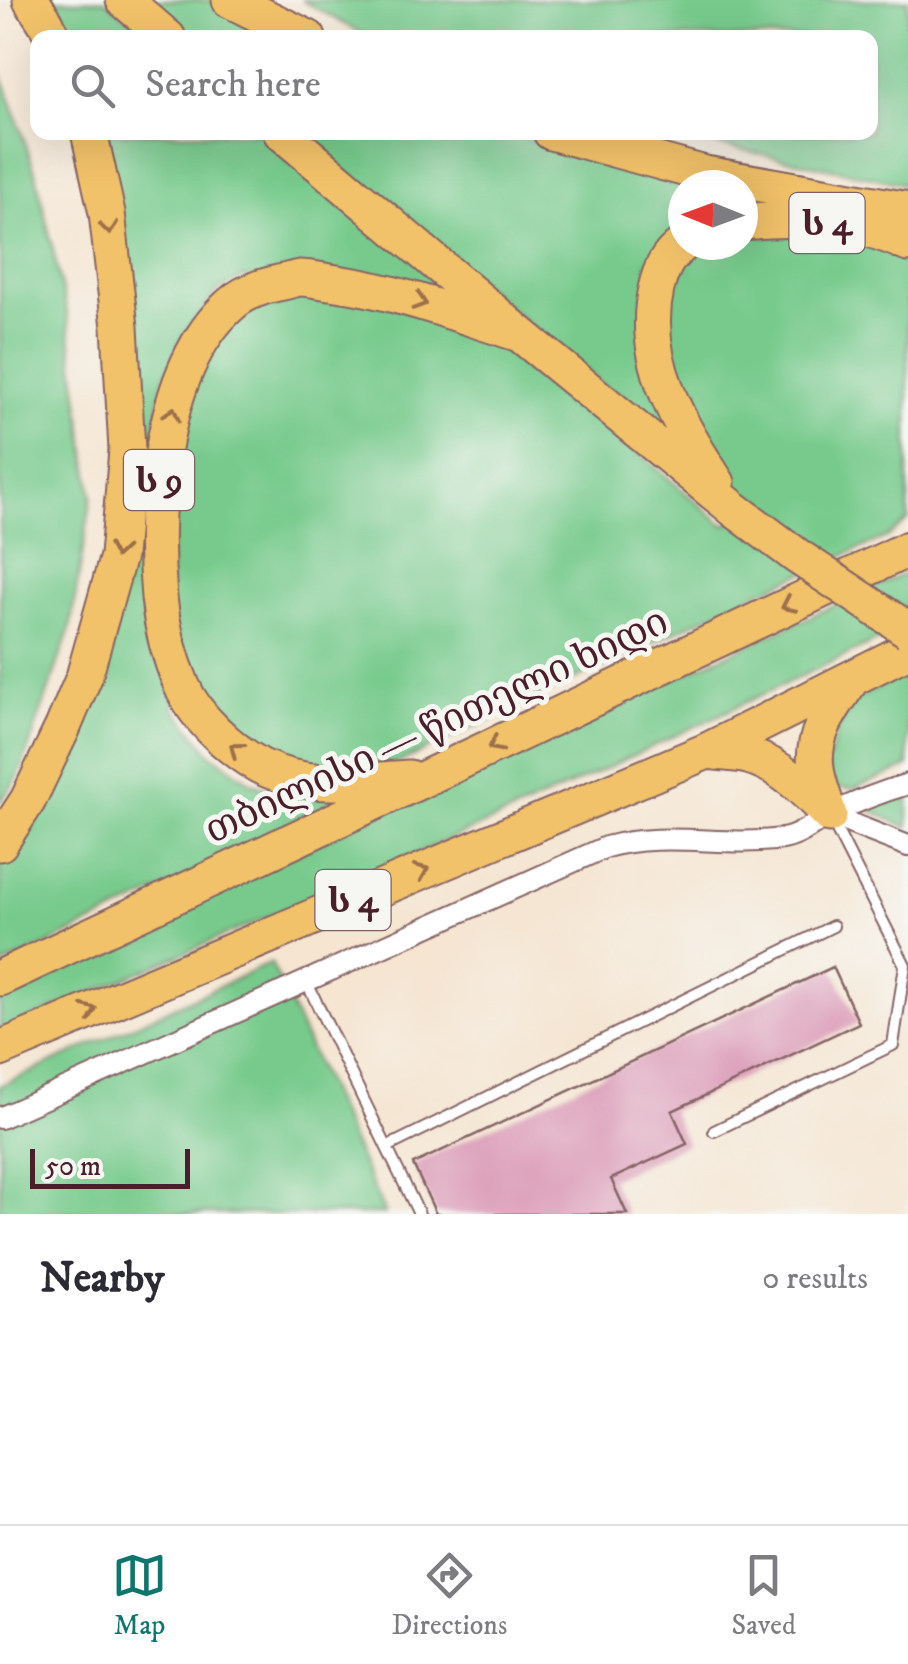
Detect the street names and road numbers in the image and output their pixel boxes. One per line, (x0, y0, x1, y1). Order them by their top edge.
road number: ს 4 (790, 193, 864, 253)
road number: ს 9 (124, 450, 194, 510)
street label: თბილისი — წითელი ხიდი (198, 598, 676, 855)
road number: ს 4 (316, 870, 390, 930)

